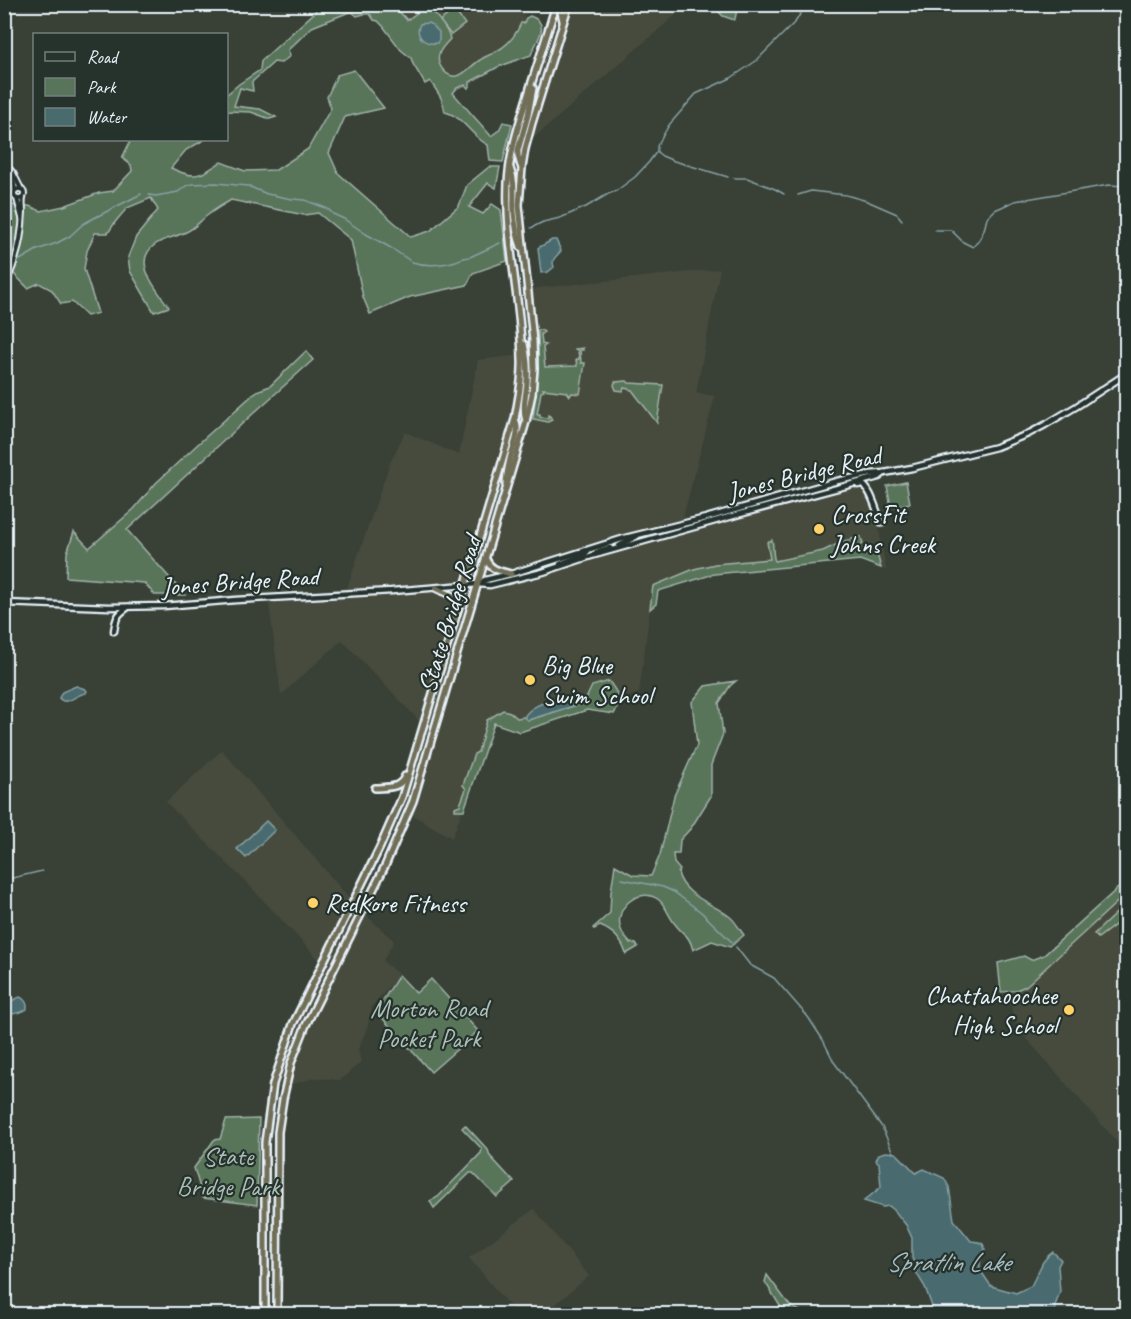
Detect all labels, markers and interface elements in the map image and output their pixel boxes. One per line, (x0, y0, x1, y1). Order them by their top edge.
legend (33, 33, 228, 141)
text: Road (87, 46, 120, 68)
text: Park (87, 76, 117, 98)
text: Water (87, 106, 128, 128)
street label: Jones Bridge Road (722, 437, 888, 509)
place label: CrossFit Johns Creek (829, 498, 937, 561)
marker: CrossFit Johns Creek (812, 522, 826, 536)
street label: State Bridge Road (410, 528, 490, 696)
street label: Jones Bridge Road (158, 559, 324, 604)
place label: Big Blue Swim School (542, 649, 656, 712)
marker: Big Blue Swim School (523, 673, 537, 687)
place label: RedKore Fitness (325, 887, 468, 920)
marker: RedKore Fitness (306, 896, 320, 910)
place label: Chattahoochee High School (925, 979, 1062, 1042)
park label: Morton Road Pocket Park (370, 992, 492, 1055)
marker: Chattahoochee High School (1062, 1003, 1076, 1017)
park label: State Bridge Park (177, 1140, 281, 1203)
water label: Spratlin Lake (886, 1245, 1014, 1279)

